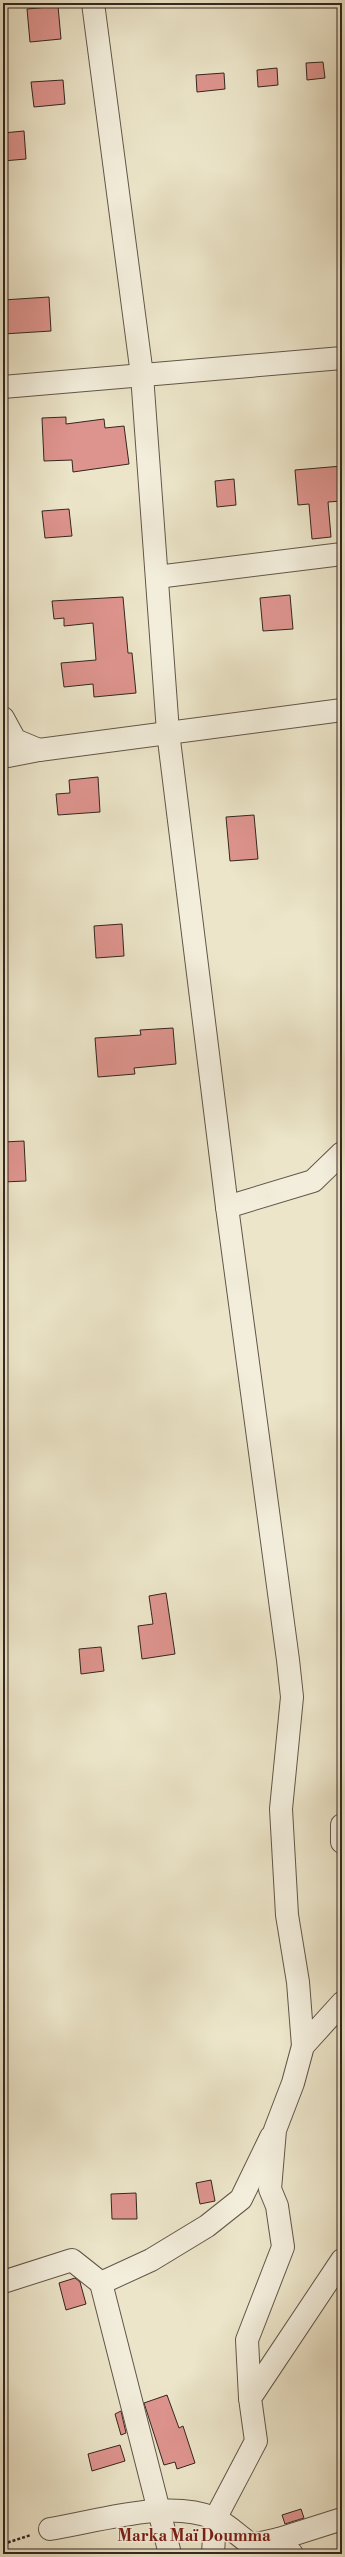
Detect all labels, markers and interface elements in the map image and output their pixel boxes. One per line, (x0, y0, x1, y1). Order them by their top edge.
district label: Marka Maï Doumma (117, 2526, 271, 2546)

